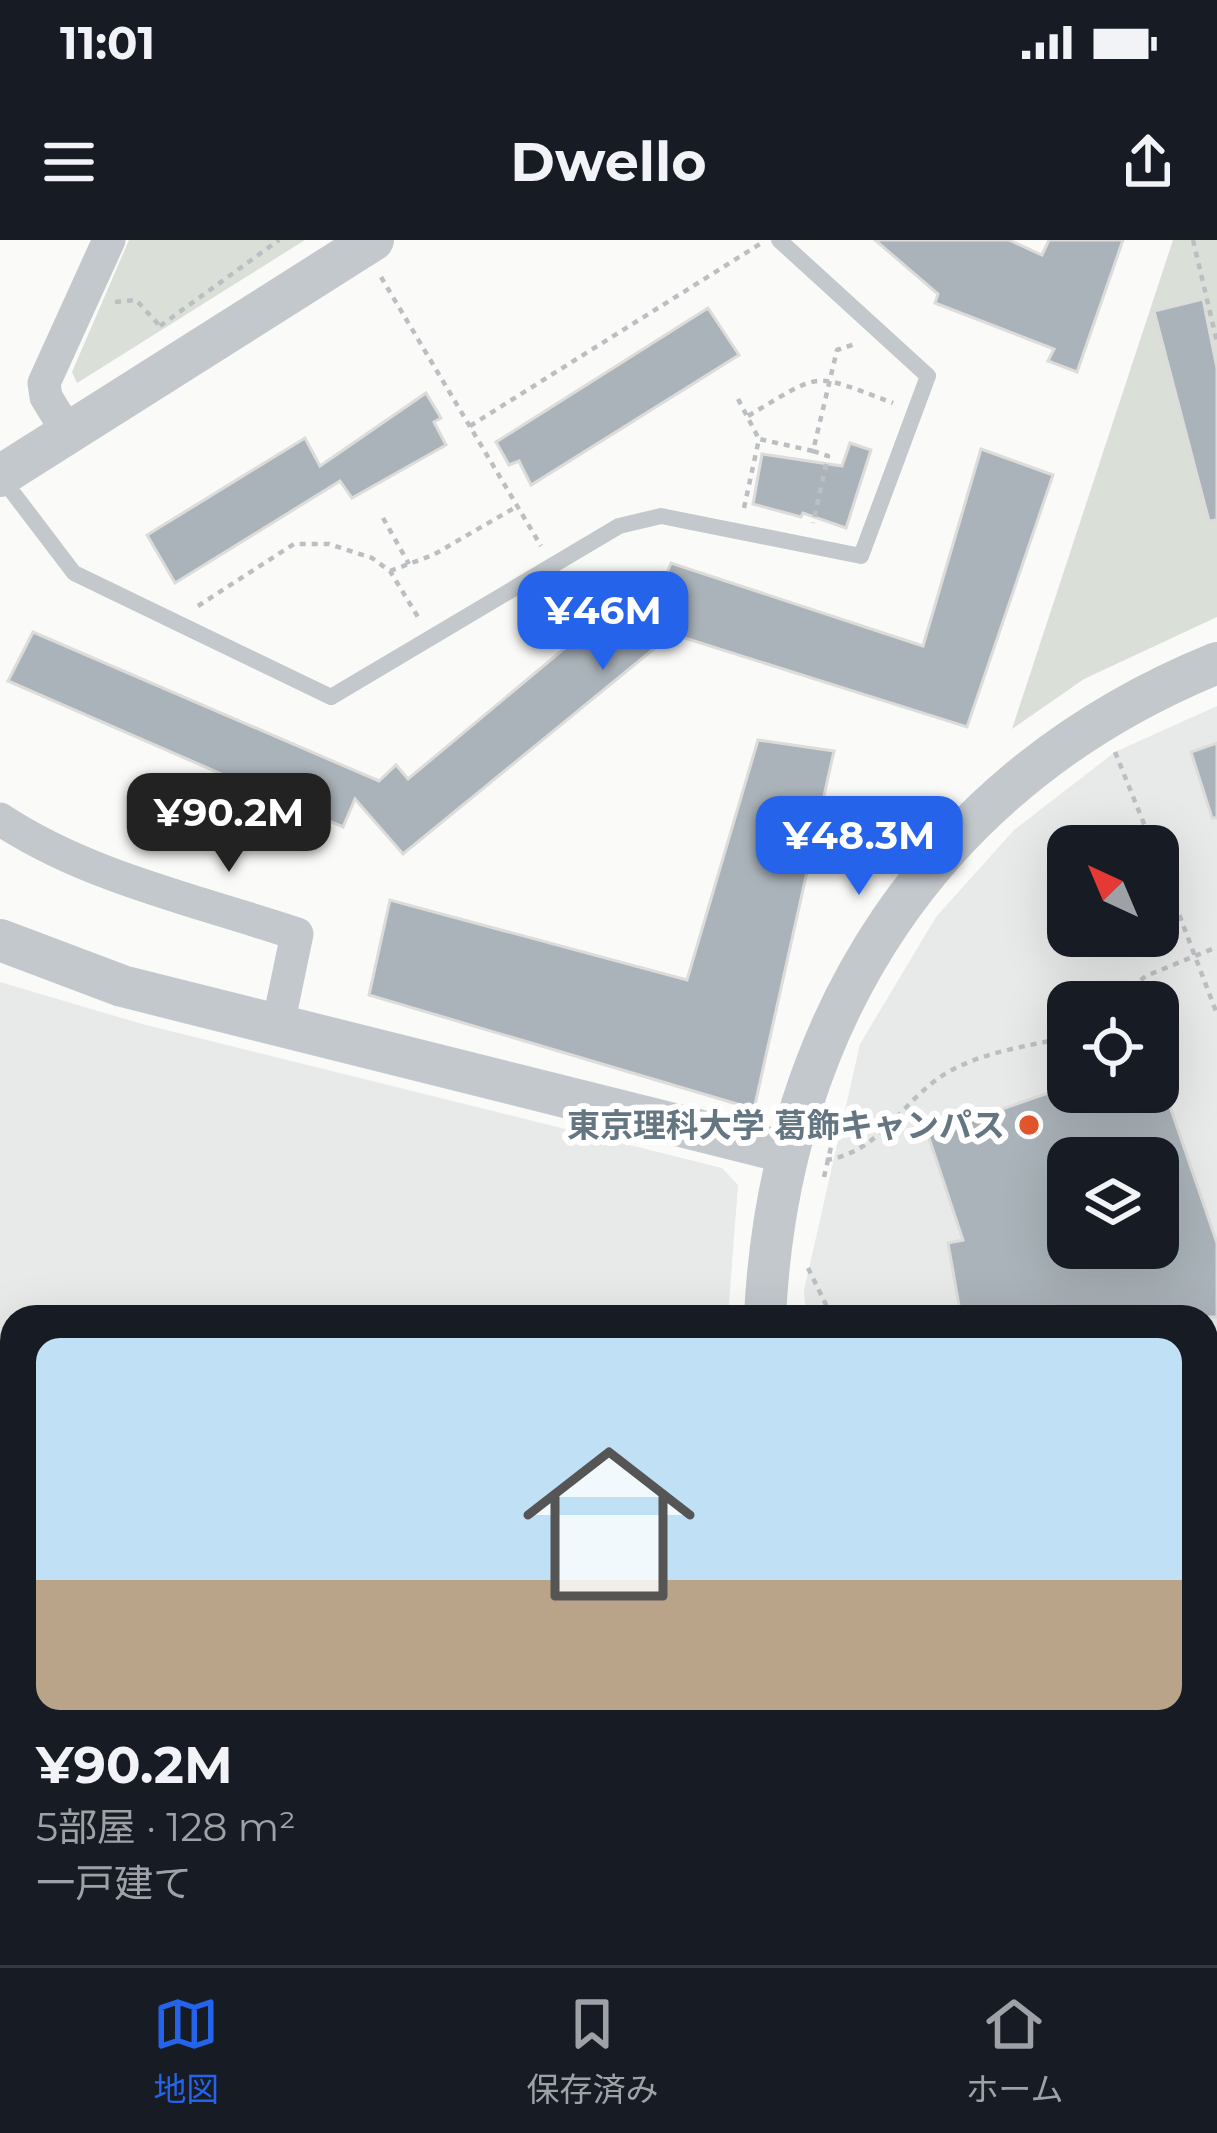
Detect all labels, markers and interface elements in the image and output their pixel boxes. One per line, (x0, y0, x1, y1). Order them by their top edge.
text: 11:01 (60, 15, 155, 70)
icon: menu (36, 129, 102, 195)
text: Dwello (510, 129, 707, 195)
icon: share (1115, 129, 1181, 195)
pin: ¥46M (532, 571, 674, 673)
text: ¥46M (544, 586, 662, 634)
pin: ¥90.2M (131, 773, 327, 875)
text: ¥90.2M (154, 788, 304, 836)
pin: ¥48.3M (761, 796, 957, 898)
text: ¥48.3M (783, 811, 935, 859)
north arrow (1047, 825, 1179, 957)
map controls (1047, 825, 1179, 1269)
button: locate (1047, 981, 1179, 1113)
place label: 東京理科大学 葛飾キャンパス (567, 1105, 1005, 1145)
marker: 東京理科大学 葛飾キャンパス (1016, 1112, 1042, 1138)
button: layers (1047, 1137, 1179, 1269)
icon: home (501, 1416, 717, 1632)
text: ¥90.2M (36, 1734, 233, 1796)
text: 5部屋 · 128 m² (36, 1803, 296, 1851)
text: 一戸建て (36, 1859, 192, 1907)
tab: 地図 (153, 1991, 219, 2111)
tab: 保存済み (526, 1991, 658, 2111)
tab: ホーム (965, 1991, 1063, 2111)

